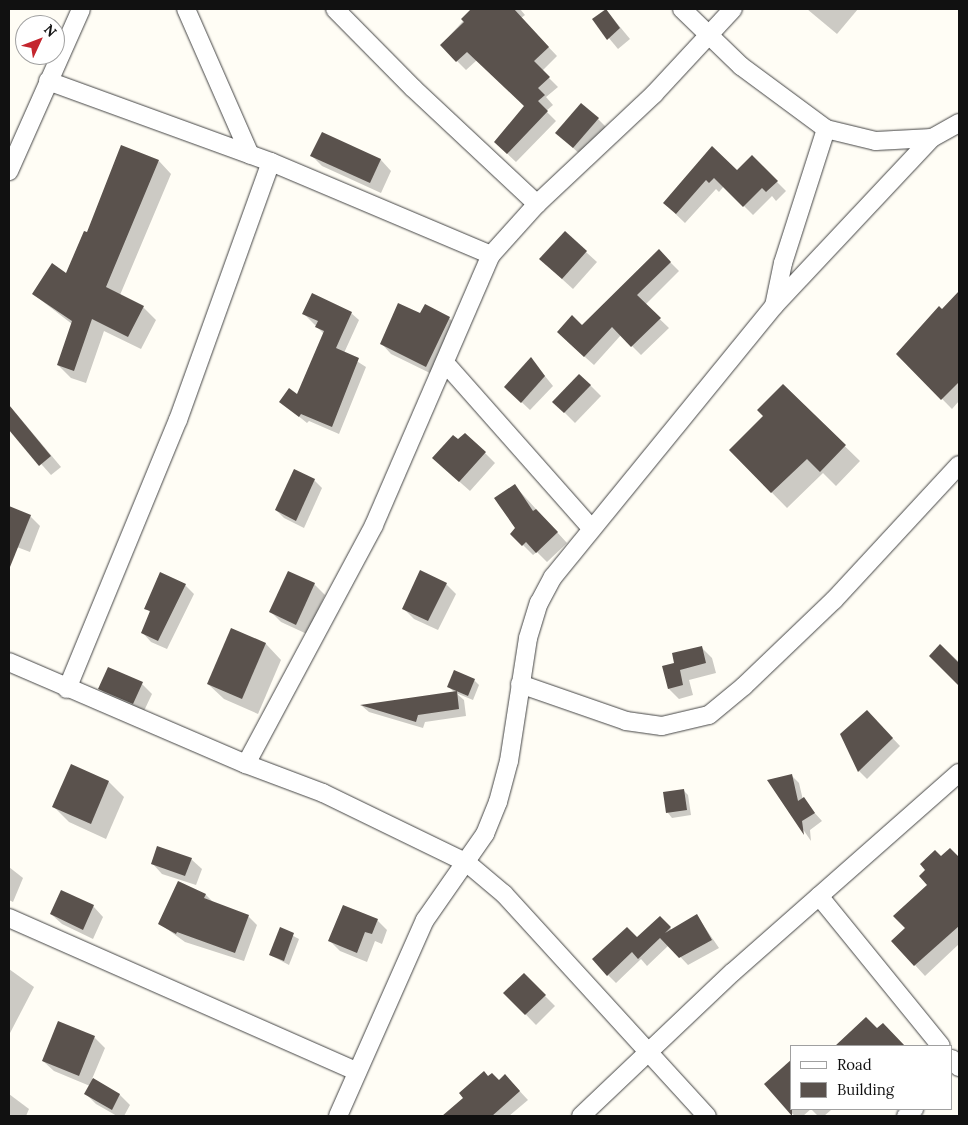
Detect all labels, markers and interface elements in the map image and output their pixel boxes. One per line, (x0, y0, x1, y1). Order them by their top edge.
north arrow (15, 15, 65, 65)
text: N (40, 20, 61, 41)
legend (790, 1045, 953, 1110)
text: Road (837, 1055, 872, 1074)
text: Building (837, 1080, 894, 1099)

